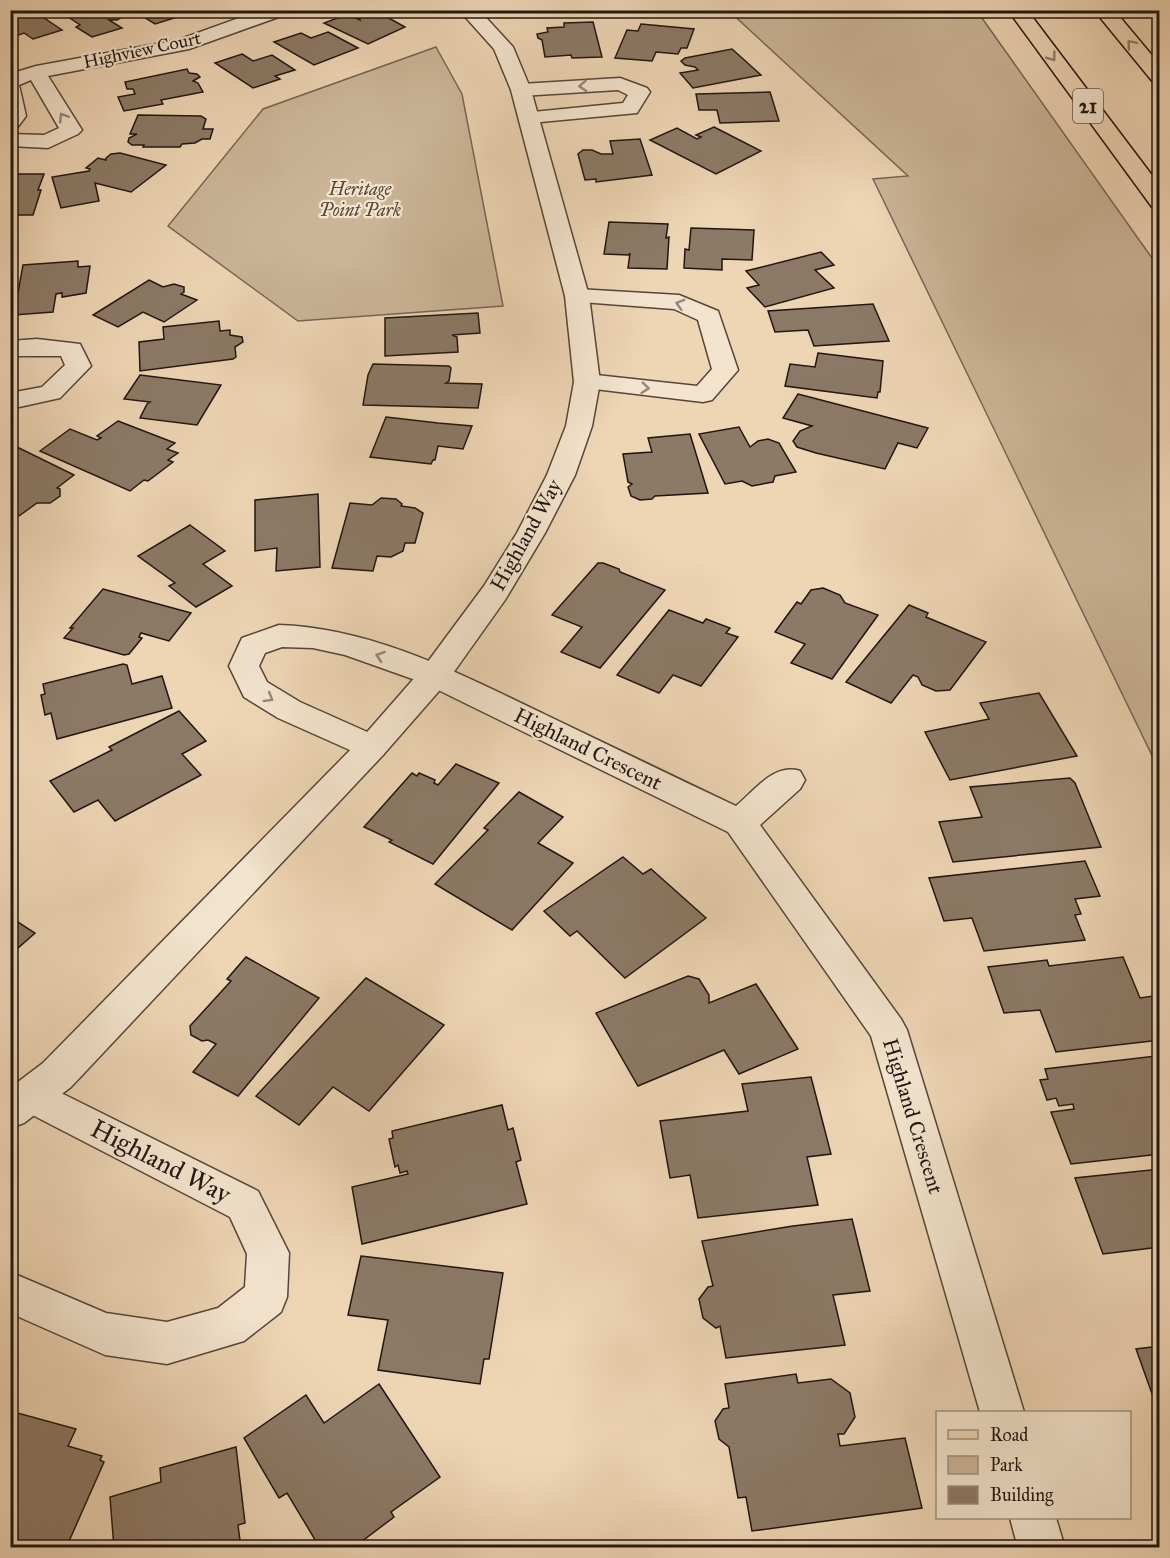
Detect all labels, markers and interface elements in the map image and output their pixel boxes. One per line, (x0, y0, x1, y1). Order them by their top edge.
street label: Highview Court (81, 27, 204, 74)
one-way arrow (1128, 40, 1139, 51)
one-way arrow (1045, 51, 1056, 62)
one-way arrow (579, 80, 588, 93)
road number: 21 (1073, 89, 1103, 123)
one-way arrow (58, 113, 70, 123)
park label: Heritage Point Park (319, 178, 401, 221)
one-way arrow (675, 299, 686, 311)
one-way arrow (641, 381, 650, 394)
street label: Highland Way (485, 474, 568, 595)
one-way arrow (375, 650, 386, 663)
one-way arrow (263, 690, 273, 702)
street label: Highland Crescent (510, 702, 667, 796)
street label: Highland Crescent (877, 1035, 949, 1197)
street label: Highland Way (85, 1112, 237, 1210)
legend (936, 1411, 1131, 1519)
text: Road (990, 1424, 1028, 1446)
text: Park (990, 1454, 1023, 1476)
text: Building (990, 1484, 1054, 1507)

